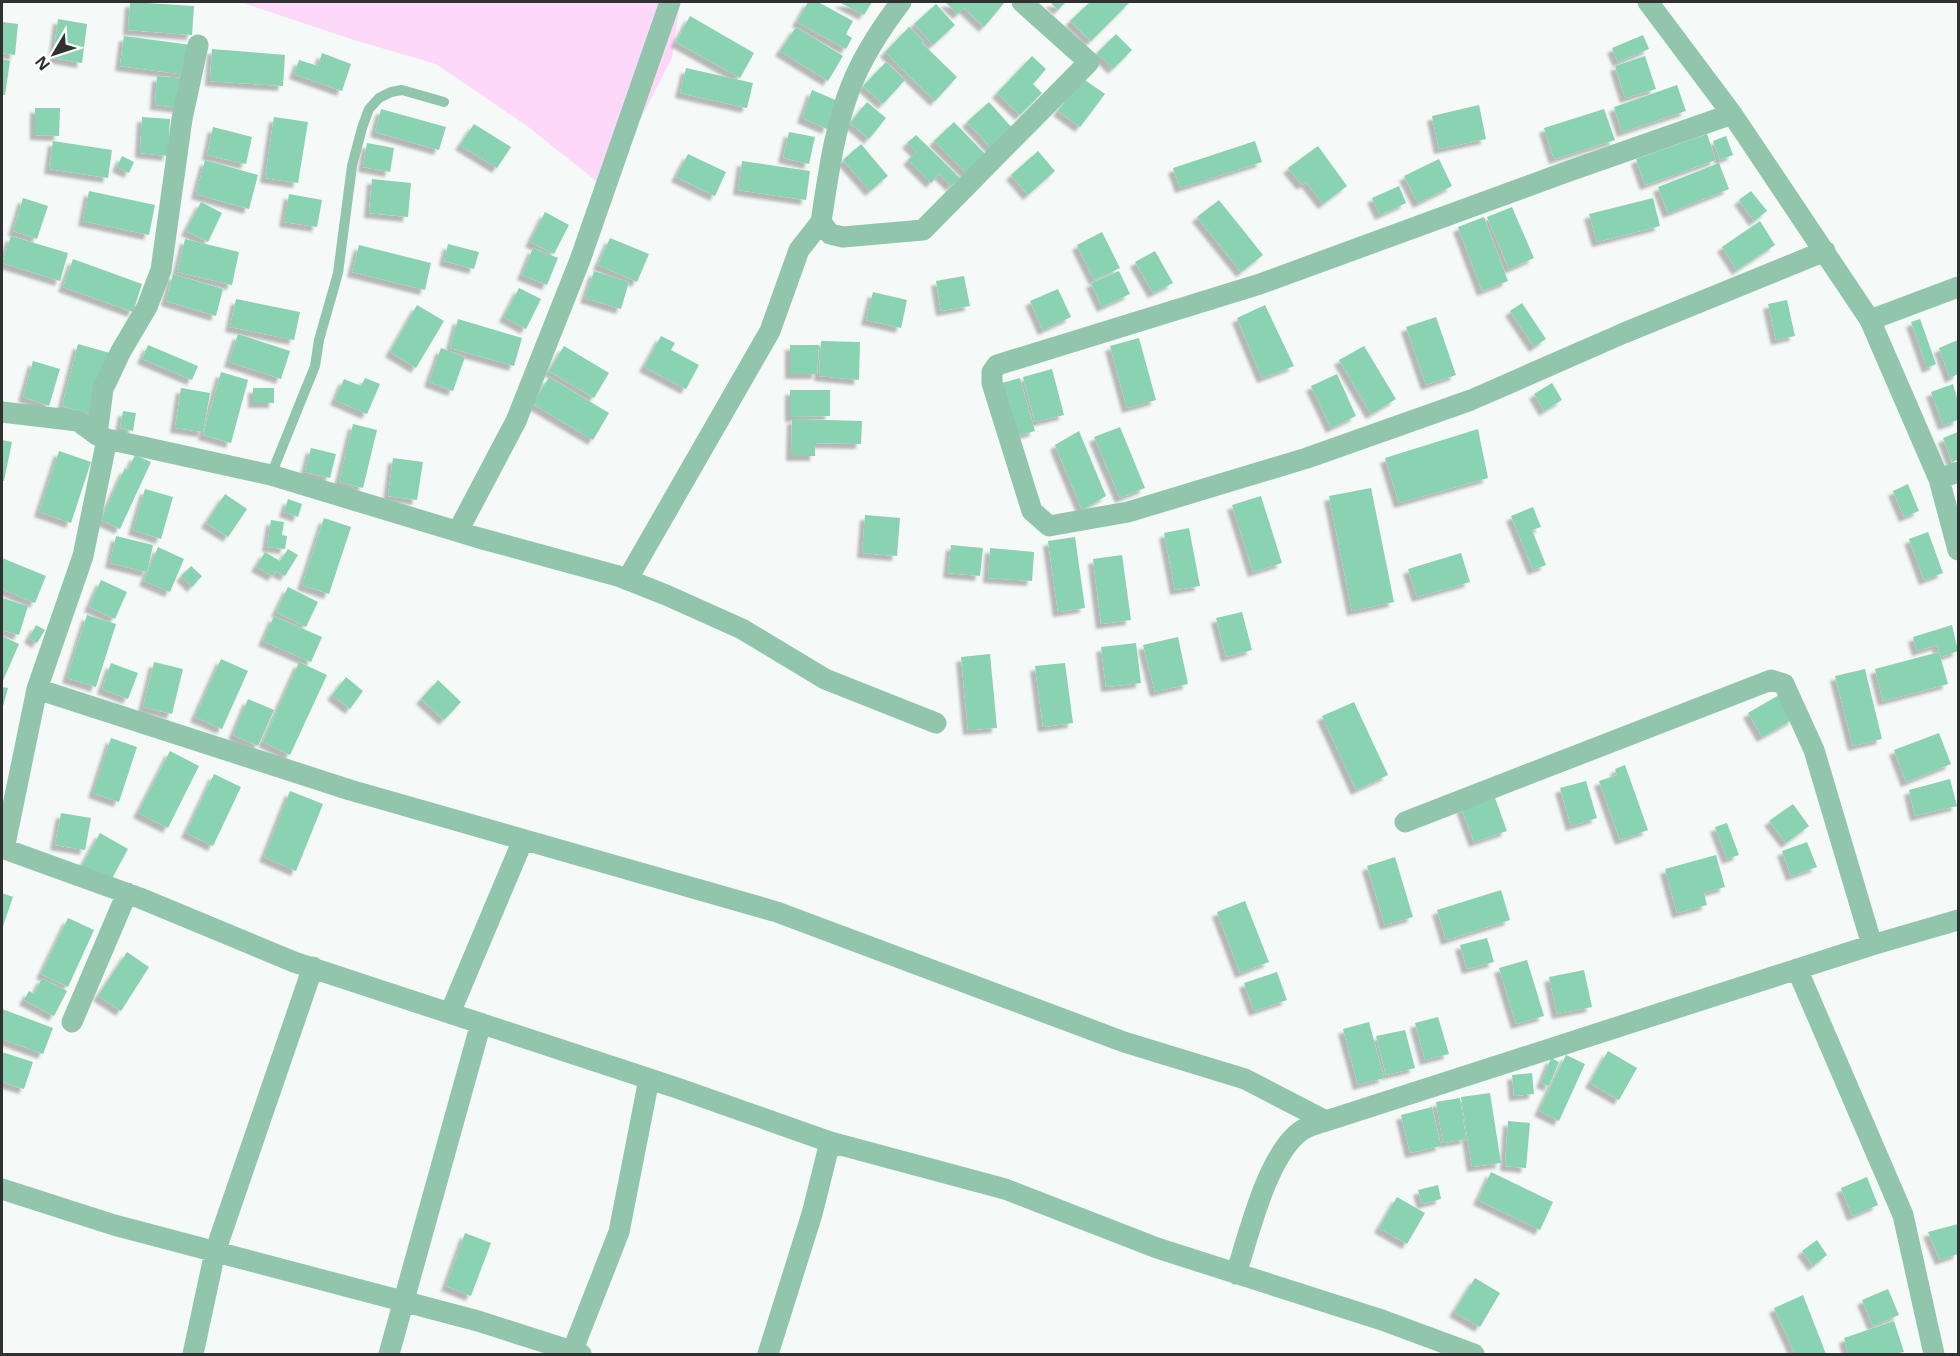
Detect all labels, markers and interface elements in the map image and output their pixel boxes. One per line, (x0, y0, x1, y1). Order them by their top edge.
north arrow (24, 24, 84, 84)
text: N (30, 51, 55, 75)

